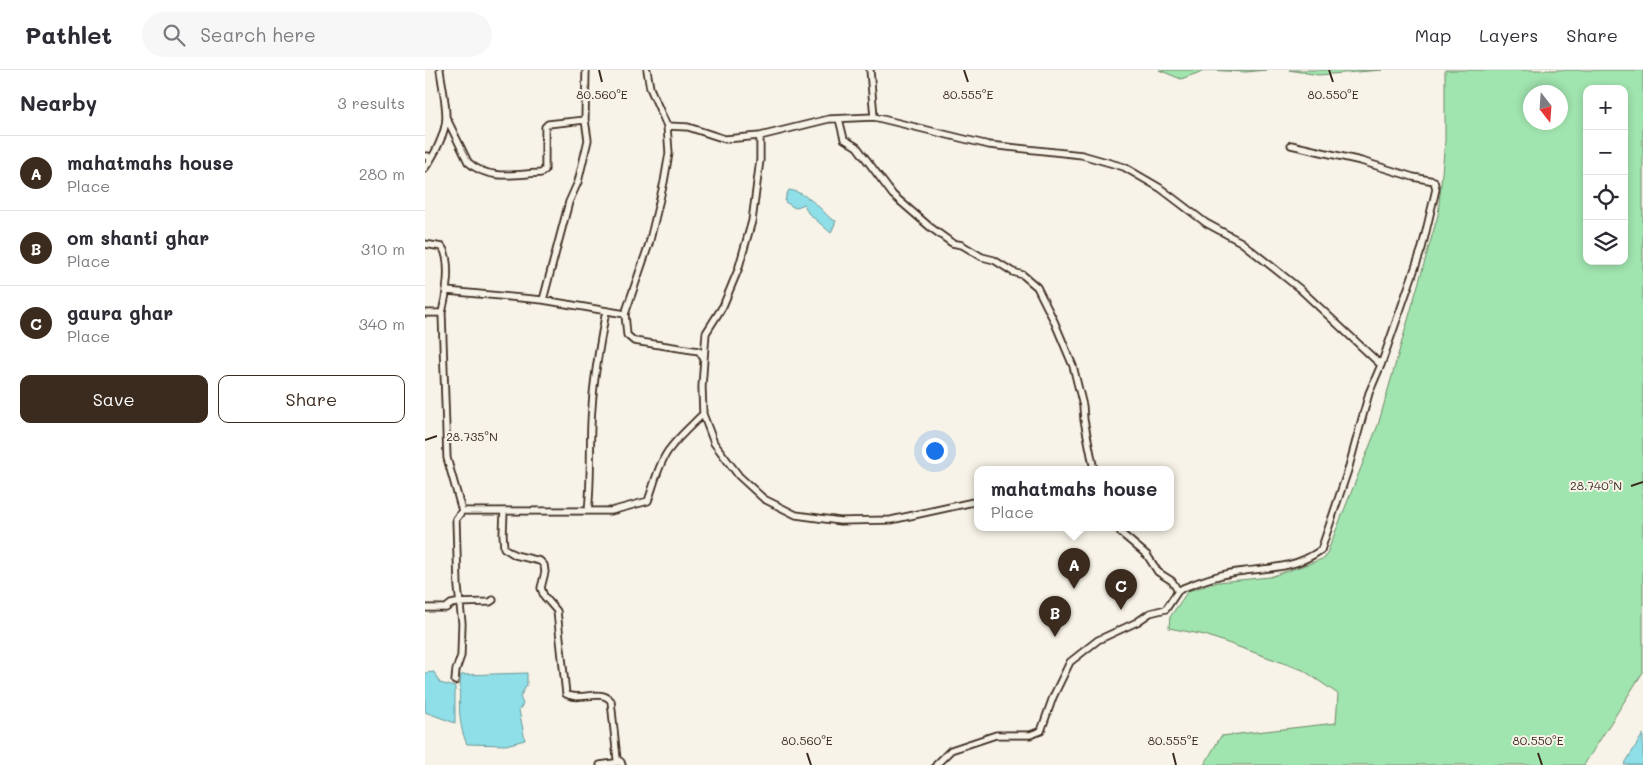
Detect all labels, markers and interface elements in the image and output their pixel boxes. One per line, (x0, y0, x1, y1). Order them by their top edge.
search box (142, 12, 492, 57)
text: Pathlet (25, 19, 112, 50)
icon: search (160, 21, 188, 49)
text: Search here (200, 22, 316, 47)
text: Map (1415, 23, 1451, 47)
text: Layers (1479, 23, 1538, 47)
text: Share (1566, 23, 1618, 47)
north arrow (1523, 85, 1568, 130)
map controls (1583, 85, 1628, 265)
button: + (1583, 85, 1628, 130)
text: 80.560°E (576, 86, 628, 102)
text: 80.555°E (943, 86, 993, 102)
text: 80.550°E (1307, 86, 1359, 102)
text: Nearby (20, 89, 97, 116)
text: 3 results (337, 92, 405, 113)
button: − (1583, 130, 1628, 175)
text: mahatmahs house (67, 150, 233, 175)
text: A (30, 163, 42, 184)
text: 280 m (359, 163, 405, 184)
text: Place (67, 175, 110, 196)
button: locate (1583, 175, 1628, 220)
button: layers (1583, 220, 1628, 265)
text: om shanti ghar (67, 225, 209, 250)
text: B (31, 238, 41, 259)
text: 310 m (361, 238, 405, 259)
text: Place (67, 250, 110, 271)
text: gaura ghar (67, 300, 173, 325)
text: C (30, 313, 42, 334)
text: 340 m (358, 313, 405, 334)
text: Place (67, 325, 110, 346)
button: Save (20, 375, 208, 423)
button: Share (218, 375, 405, 423)
text: 28.735°N (446, 428, 498, 444)
your location (922, 438, 948, 464)
popup (974, 466, 1174, 531)
text: mahatmahs house (991, 476, 1157, 501)
text: 28.740°N (1570, 477, 1622, 493)
text: Place (991, 501, 1034, 522)
pin: A (1058, 548, 1090, 589)
pin: C (1105, 569, 1137, 610)
pin: B (1039, 596, 1071, 637)
text: 80.560°E (781, 732, 833, 748)
text: 80.555°E (1148, 732, 1198, 748)
text: 80.550°E (1512, 732, 1564, 748)

